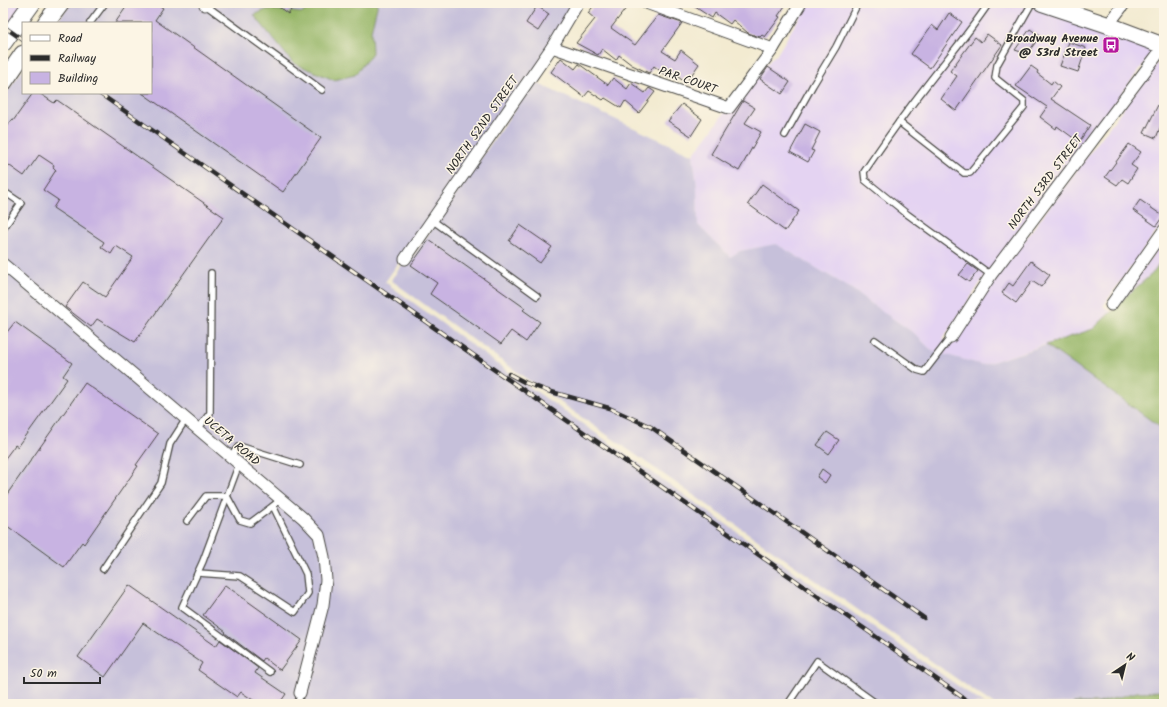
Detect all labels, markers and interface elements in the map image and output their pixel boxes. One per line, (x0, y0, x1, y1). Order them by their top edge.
legend (22, 22, 152, 94)
text: Road (58, 29, 83, 48)
place label: Broadway Avenue @ 53rd Street (1006, 29, 1099, 62)
bus stop icon: Broadway Avenue @ 53rd Street (1101, 35, 1121, 55)
text: Railway (58, 49, 96, 68)
street label: PAR COURT (656, 62, 721, 100)
text: Building (58, 69, 98, 88)
street label: NORTH 52ND STREET (441, 71, 524, 178)
street label: NORTH 53RD STREET (1003, 129, 1089, 234)
street label: UCETA ROAD (199, 412, 265, 471)
north arrow (1105, 645, 1145, 685)
text: N (1122, 648, 1138, 667)
scale bar (24, 659, 100, 685)
text: 50 m (30, 664, 57, 683)

